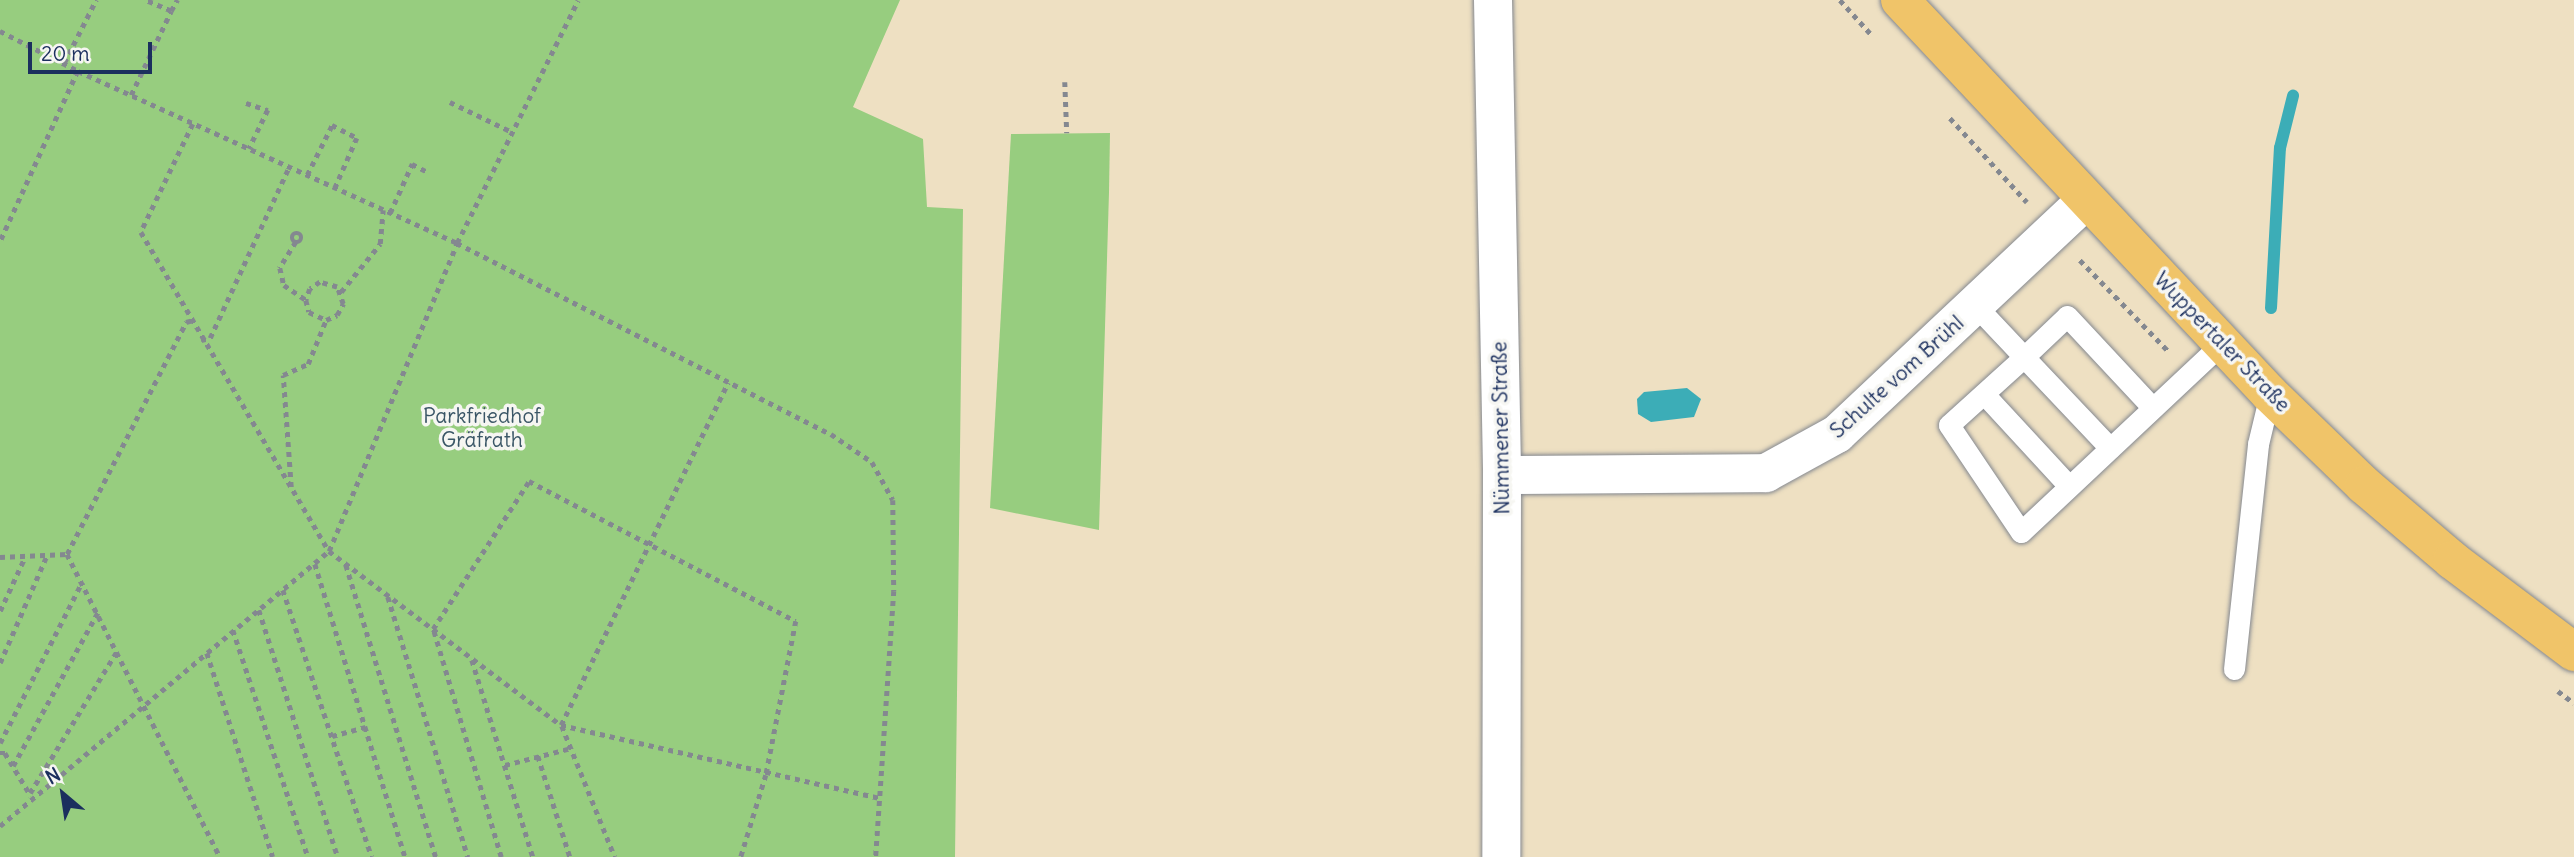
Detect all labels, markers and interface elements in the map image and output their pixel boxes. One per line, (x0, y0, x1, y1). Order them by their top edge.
scale bar (32, 28, 156, 72)
text: 20 m (41, 40, 90, 67)
street label: Wuppertaler Straße (2149, 267, 2295, 417)
street label: Schulte vom Brühl (1825, 310, 1969, 444)
street label: Nümmener Straße (1487, 341, 1515, 515)
park label: Parkfriedhof Gräfrath (423, 403, 541, 453)
north arrow (28, 759, 98, 829)
text: N (41, 762, 64, 789)

